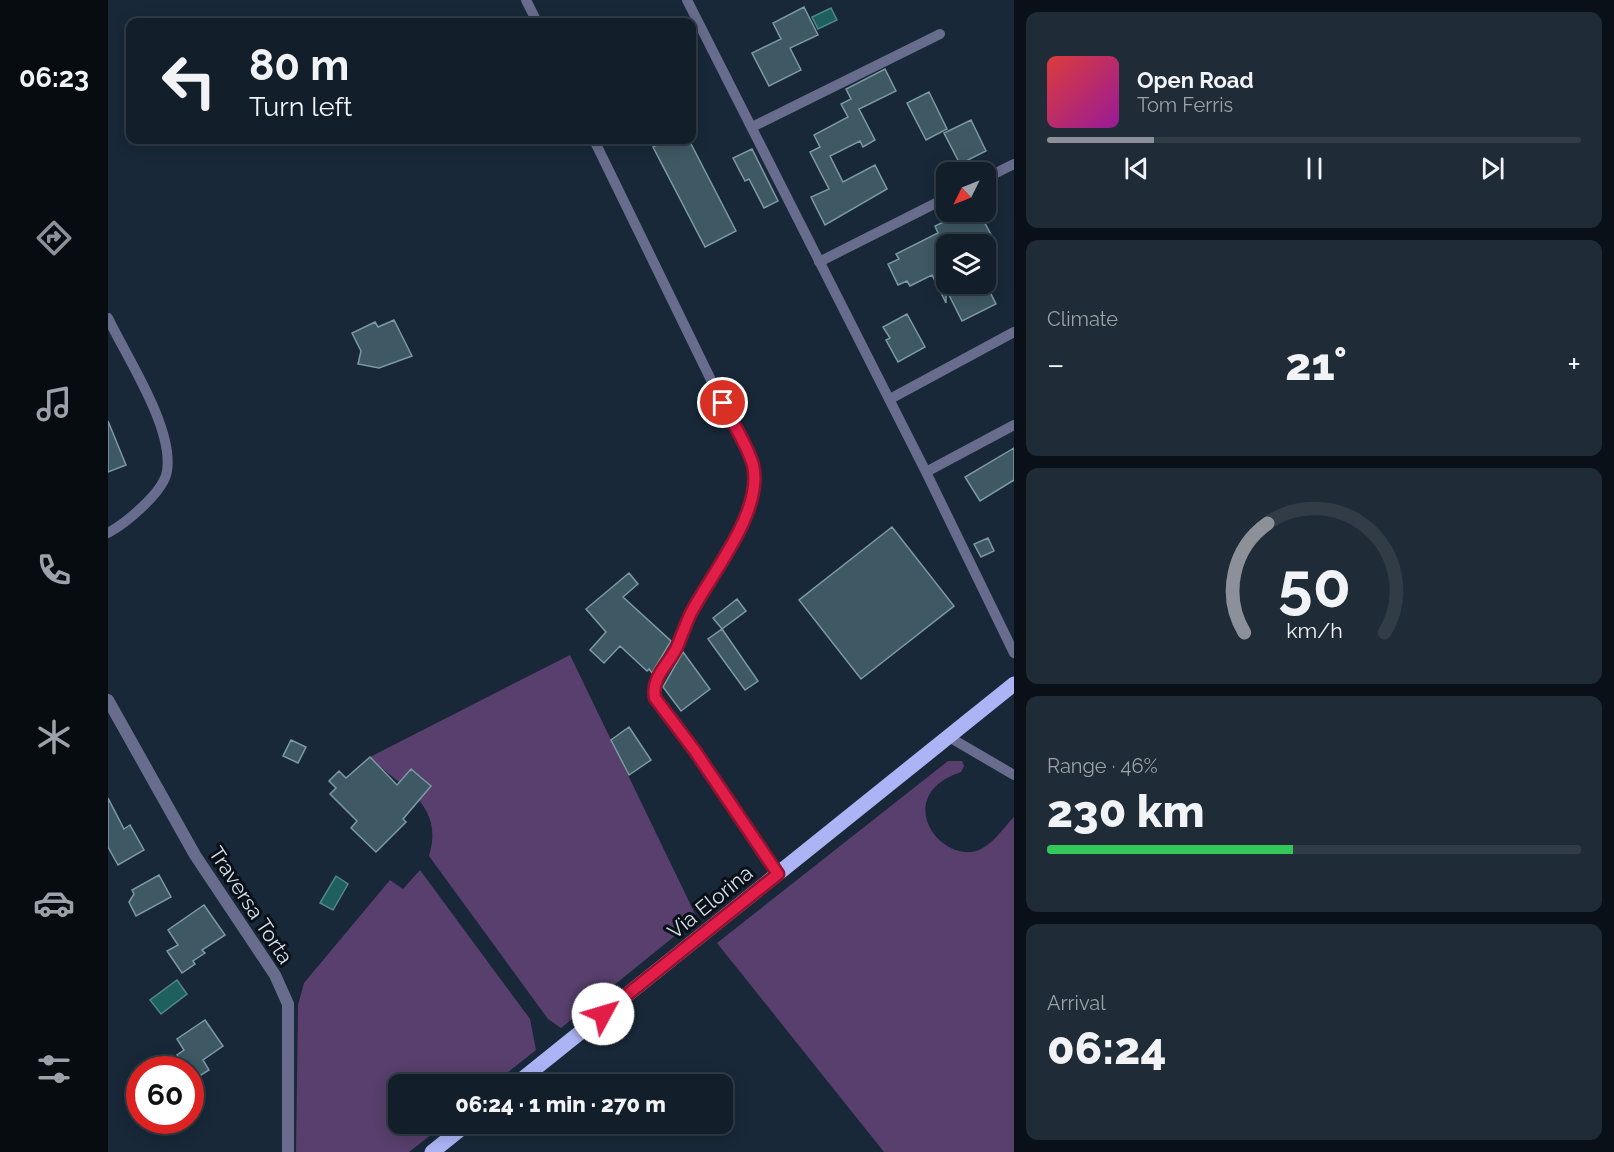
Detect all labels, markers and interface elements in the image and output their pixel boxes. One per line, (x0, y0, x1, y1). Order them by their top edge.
text: 80 m (249, 41, 349, 90)
icon: left (150, 42, 228, 120)
text: 06:23 (19, 62, 89, 93)
text: Open Road (1137, 67, 1254, 93)
text: Turn left (249, 91, 352, 122)
text: Tom Ferris (1137, 93, 1233, 117)
icon: previous (1120, 152, 1153, 185)
icon: pause (1298, 152, 1331, 185)
icon: next (1476, 152, 1509, 185)
north arrow (936, 162, 996, 222)
map controls (936, 162, 996, 294)
icon: directions (33, 217, 75, 259)
button: layers (936, 234, 996, 294)
text: Climate (1047, 307, 1118, 331)
text: 21° (1285, 338, 1347, 391)
text: − (1047, 345, 1065, 384)
text: + (1567, 345, 1581, 384)
pin (697, 377, 748, 428)
icon: music (33, 383, 75, 425)
icon: arrive (706, 386, 739, 419)
text: 50 (1278, 548, 1350, 622)
icon: phone (33, 549, 75, 591)
text: km/h (1286, 618, 1342, 643)
icon: climate (33, 716, 75, 758)
text: Range · 46% (1047, 754, 1158, 778)
text: 230 km (1047, 785, 1205, 838)
street label: Traversa Torta (204, 842, 298, 968)
street label: Via Elorina (662, 860, 758, 944)
icon: car (33, 882, 75, 924)
position arrow (571, 982, 635, 1046)
text: Arrival (1047, 991, 1106, 1015)
text: 06:24 (1047, 1022, 1166, 1075)
icon: filters (33, 1048, 75, 1090)
speed limit sign: 60 (126, 1056, 204, 1134)
text: 06:24 · 1 min · 270 m (455, 1091, 666, 1117)

